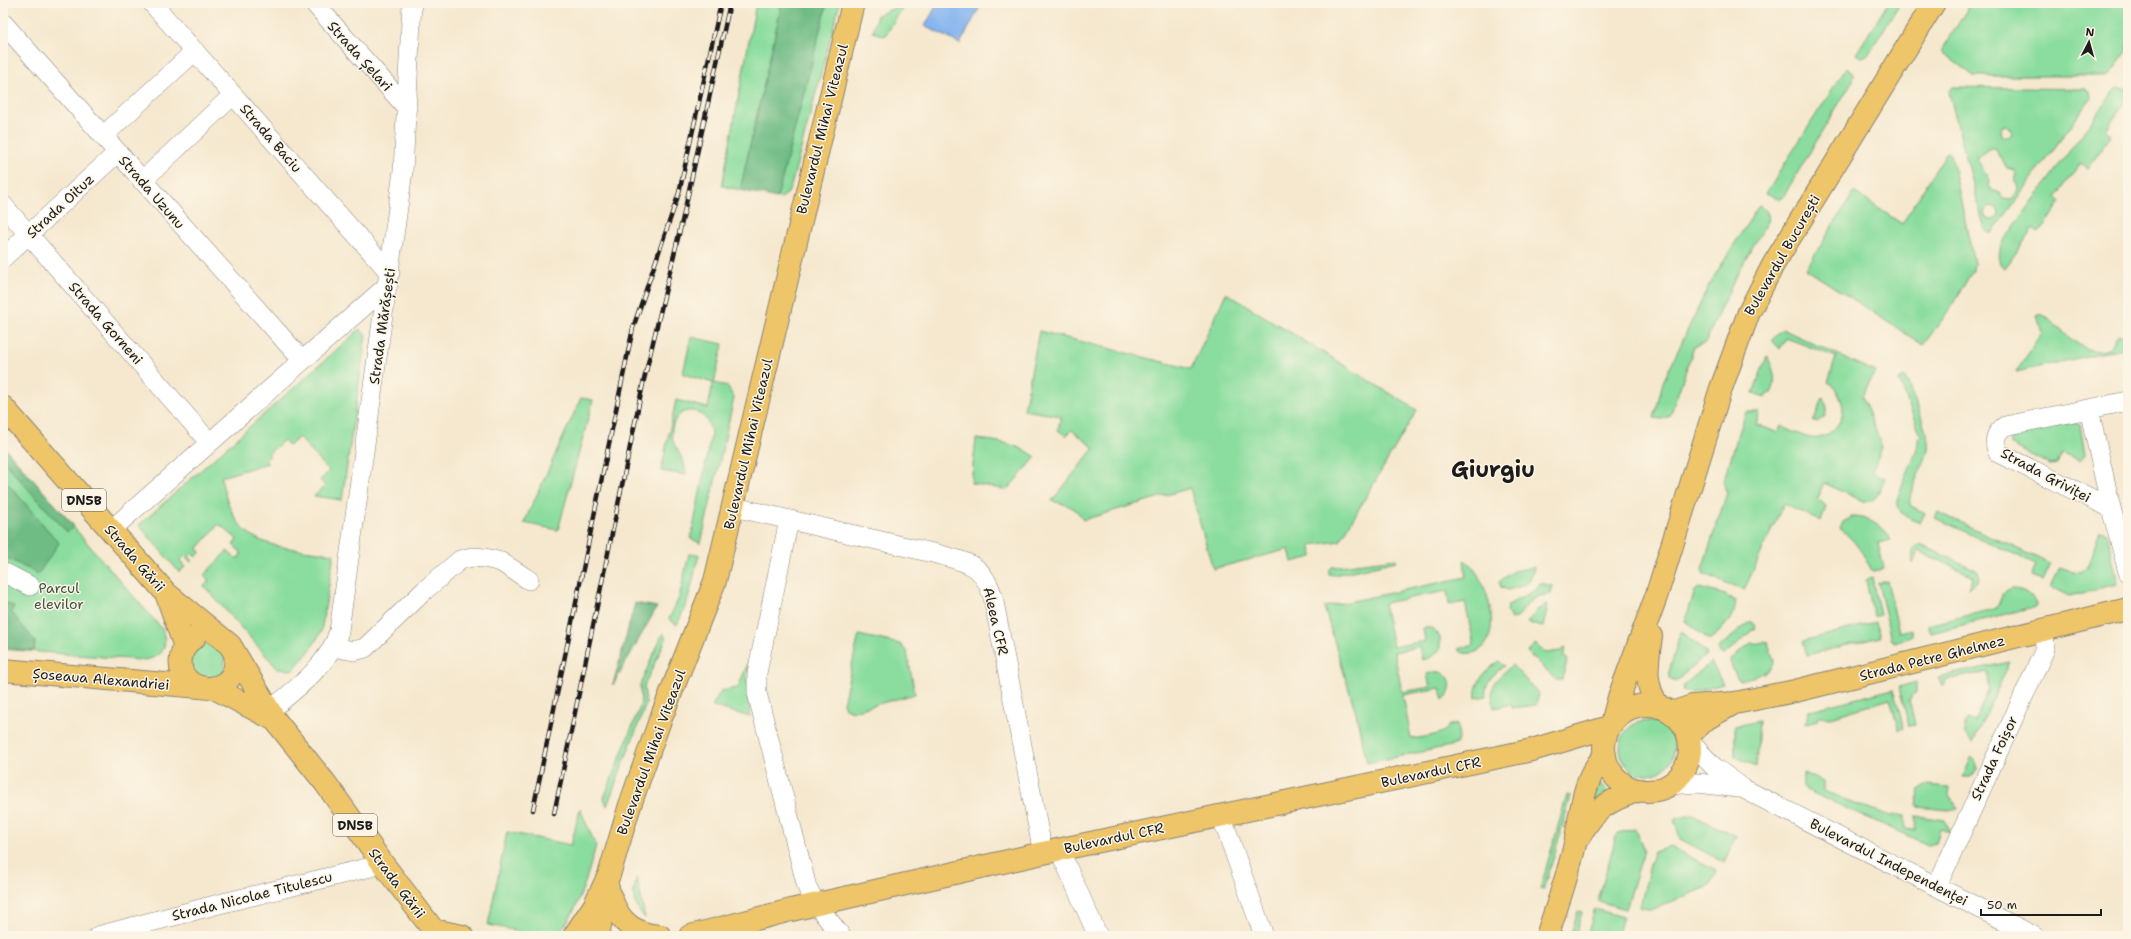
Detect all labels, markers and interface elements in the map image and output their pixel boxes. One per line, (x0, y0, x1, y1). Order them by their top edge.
street label: Strada Șelari (323, 17, 396, 96)
north arrow (2069, 22, 2109, 62)
text: N (2085, 25, 2095, 40)
street label: Bulevardul Mihai Viteazul (792, 41, 852, 216)
street label: Strada Baciu (236, 100, 306, 176)
street label: Strada Uzunu (115, 151, 189, 233)
street label: Strada Oituz (22, 170, 98, 242)
street label: Bulevardul București (1740, 191, 1825, 319)
street label: Strada Mărășești (365, 267, 400, 386)
street label: Strada Gorneni (65, 278, 147, 368)
street label: Bulevardul Mihai Viteazul (720, 356, 777, 531)
street label: Strada Griviței (1997, 444, 2094, 507)
district label: Giurgiu (1451, 455, 1535, 484)
road number: DN5B (62, 489, 106, 511)
street label: Strada Gării (101, 521, 169, 595)
park label: Parcul elevilor (34, 579, 84, 613)
street label: Aleea CFR (979, 585, 1013, 657)
street label: Strada Petre Ghelmez (1857, 631, 2007, 685)
street label: Șoseaua Alexandriei (32, 664, 170, 695)
street label: Bulevardul Mihai Viteazul (613, 666, 690, 837)
street label: Strada Foișor (1967, 713, 2022, 804)
street label: Bulevardul CFR (1379, 753, 1483, 791)
road number: DN5B (333, 814, 377, 836)
street label: Bulevardul Independenței (1807, 814, 1971, 911)
street label: Bulevardul CFR (1062, 819, 1166, 857)
street label: Strada Gării (365, 844, 429, 922)
street label: Strada Nicolae Titulescu (170, 867, 334, 925)
scale bar (1981, 891, 2101, 917)
text: 50 m (1987, 897, 2017, 913)

